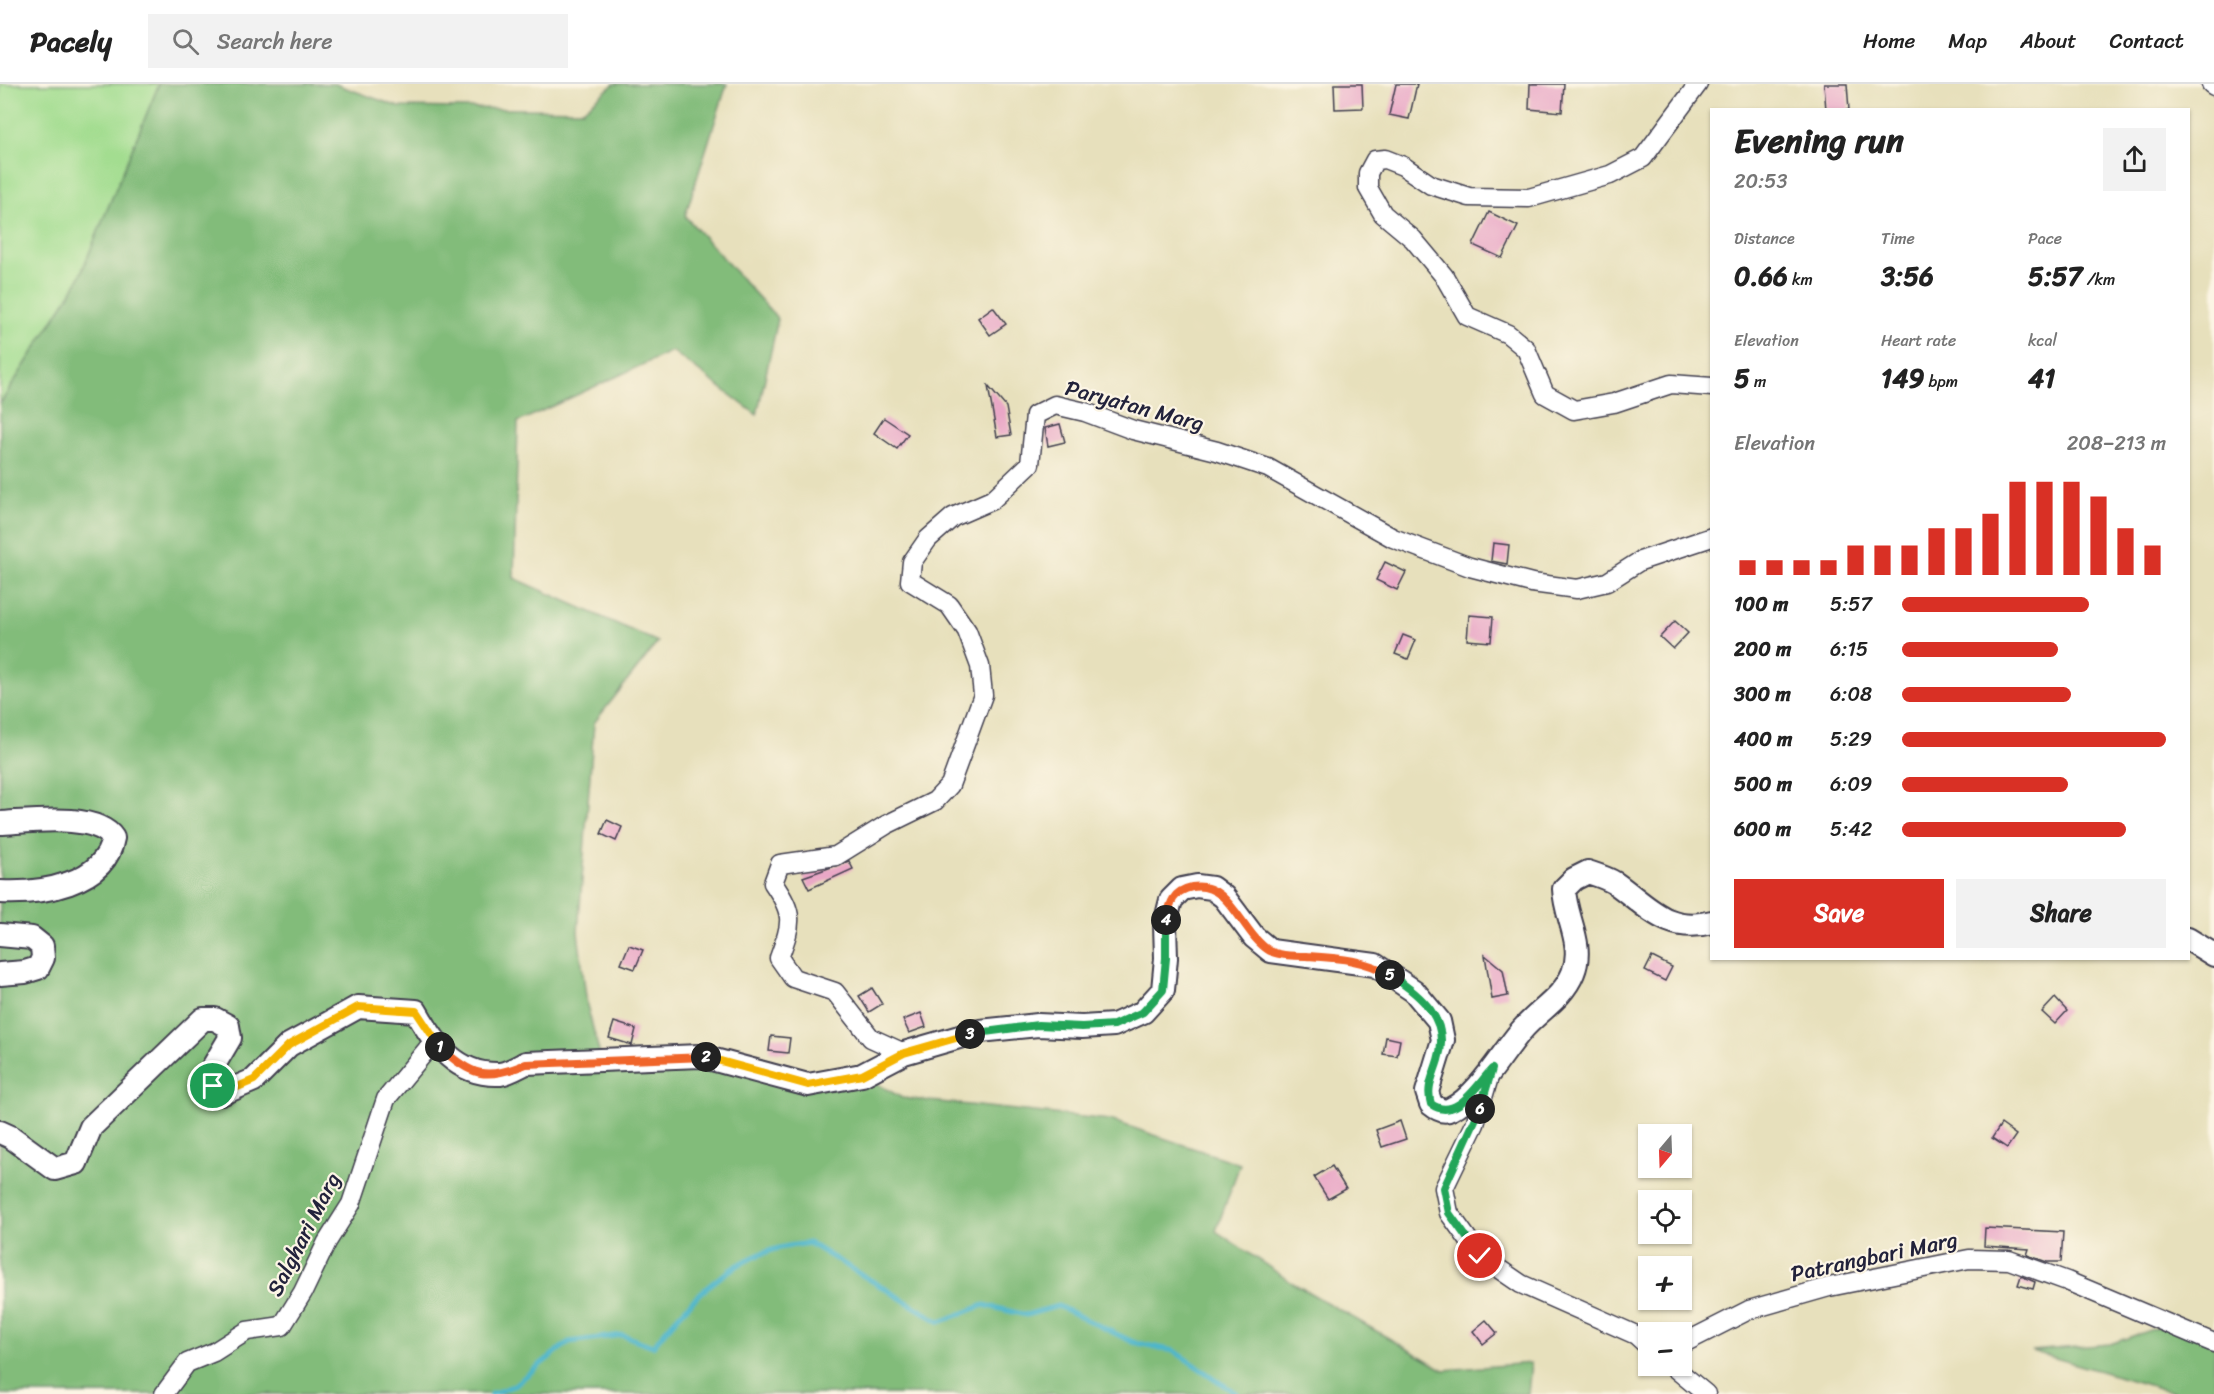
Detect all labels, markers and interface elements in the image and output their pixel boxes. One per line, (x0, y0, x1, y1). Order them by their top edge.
search box (148, 14, 568, 68)
text: Pacely (30, 17, 112, 66)
text: Search here (217, 22, 333, 61)
text: Home (1863, 22, 1915, 60)
text: Map (1948, 22, 1987, 60)
text: About (2020, 22, 2077, 60)
text: Contact (2110, 22, 2184, 60)
icon: search (169, 25, 202, 58)
text: Evening run (1734, 112, 1904, 170)
button: share (2103, 128, 2166, 191)
text: 20:53 (1734, 164, 1787, 199)
text: Distance (1734, 224, 1795, 253)
text: Time (1881, 224, 1915, 253)
text: Pace (2028, 224, 2062, 253)
text: 0.66 (1734, 253, 1788, 299)
text: 3:56 (1881, 253, 1934, 299)
text: 5:57 (2028, 253, 2082, 299)
text: km (1788, 265, 1813, 294)
text: /km (2082, 265, 2115, 294)
text: Elevation (1734, 326, 1799, 355)
text: Heart rate (1881, 326, 1956, 355)
text: kcal (2028, 326, 2057, 355)
text: 5 (1734, 355, 1750, 401)
text: 149 (1881, 355, 1924, 401)
text: 41 (2028, 355, 2055, 401)
text: m (1750, 367, 1766, 396)
text: bpm (1924, 367, 1958, 396)
street label: Paryatan Marg (1061, 368, 1209, 443)
text: Elevation (1734, 426, 1815, 461)
text: 208–213 m (2067, 426, 2166, 461)
text: 100 m (1734, 587, 1788, 622)
text: 5:57 (1830, 587, 1872, 622)
text: 200 m (1734, 632, 1791, 667)
text: 6:15 (1830, 632, 1868, 667)
text: 300 m (1734, 677, 1791, 712)
text: 6:08 (1830, 677, 1872, 712)
text: 400 m (1734, 722, 1792, 757)
text: 5:29 (1830, 722, 1872, 757)
text: 500 m (1734, 767, 1792, 802)
text: 6:09 (1830, 767, 1872, 802)
text: 600 m (1734, 812, 1791, 847)
text: 5:42 (1830, 812, 1872, 847)
button: Save (1734, 879, 1944, 948)
button: Share (1956, 879, 2166, 948)
pin: 4 (1151, 905, 1181, 935)
text: 4 (1161, 905, 1171, 934)
pin: 5 (1375, 960, 1405, 990)
text: 5 (1385, 960, 1395, 989)
pin: 3 (955, 1019, 985, 1049)
text: 3 (966, 1019, 974, 1048)
pin: 1 (425, 1032, 455, 1062)
text: 1 (437, 1032, 443, 1061)
pin: 2 (691, 1042, 721, 1072)
text: 2 (701, 1042, 711, 1071)
pin (187, 1060, 238, 1111)
icon: arrive (196, 1069, 229, 1102)
pin: 6 (1465, 1094, 1495, 1124)
text: 6 (1475, 1094, 1485, 1123)
north arrow (1638, 1124, 1692, 1178)
map controls (1638, 1124, 1692, 1376)
street label: Salghari Marg (255, 1165, 351, 1303)
button: locate (1638, 1190, 1692, 1244)
street label: Patrangbari Marg (1787, 1220, 1961, 1293)
pin (1454, 1230, 1505, 1281)
icon: check (1463, 1239, 1496, 1272)
button: + (1638, 1256, 1692, 1310)
button: − (1638, 1322, 1692, 1376)

